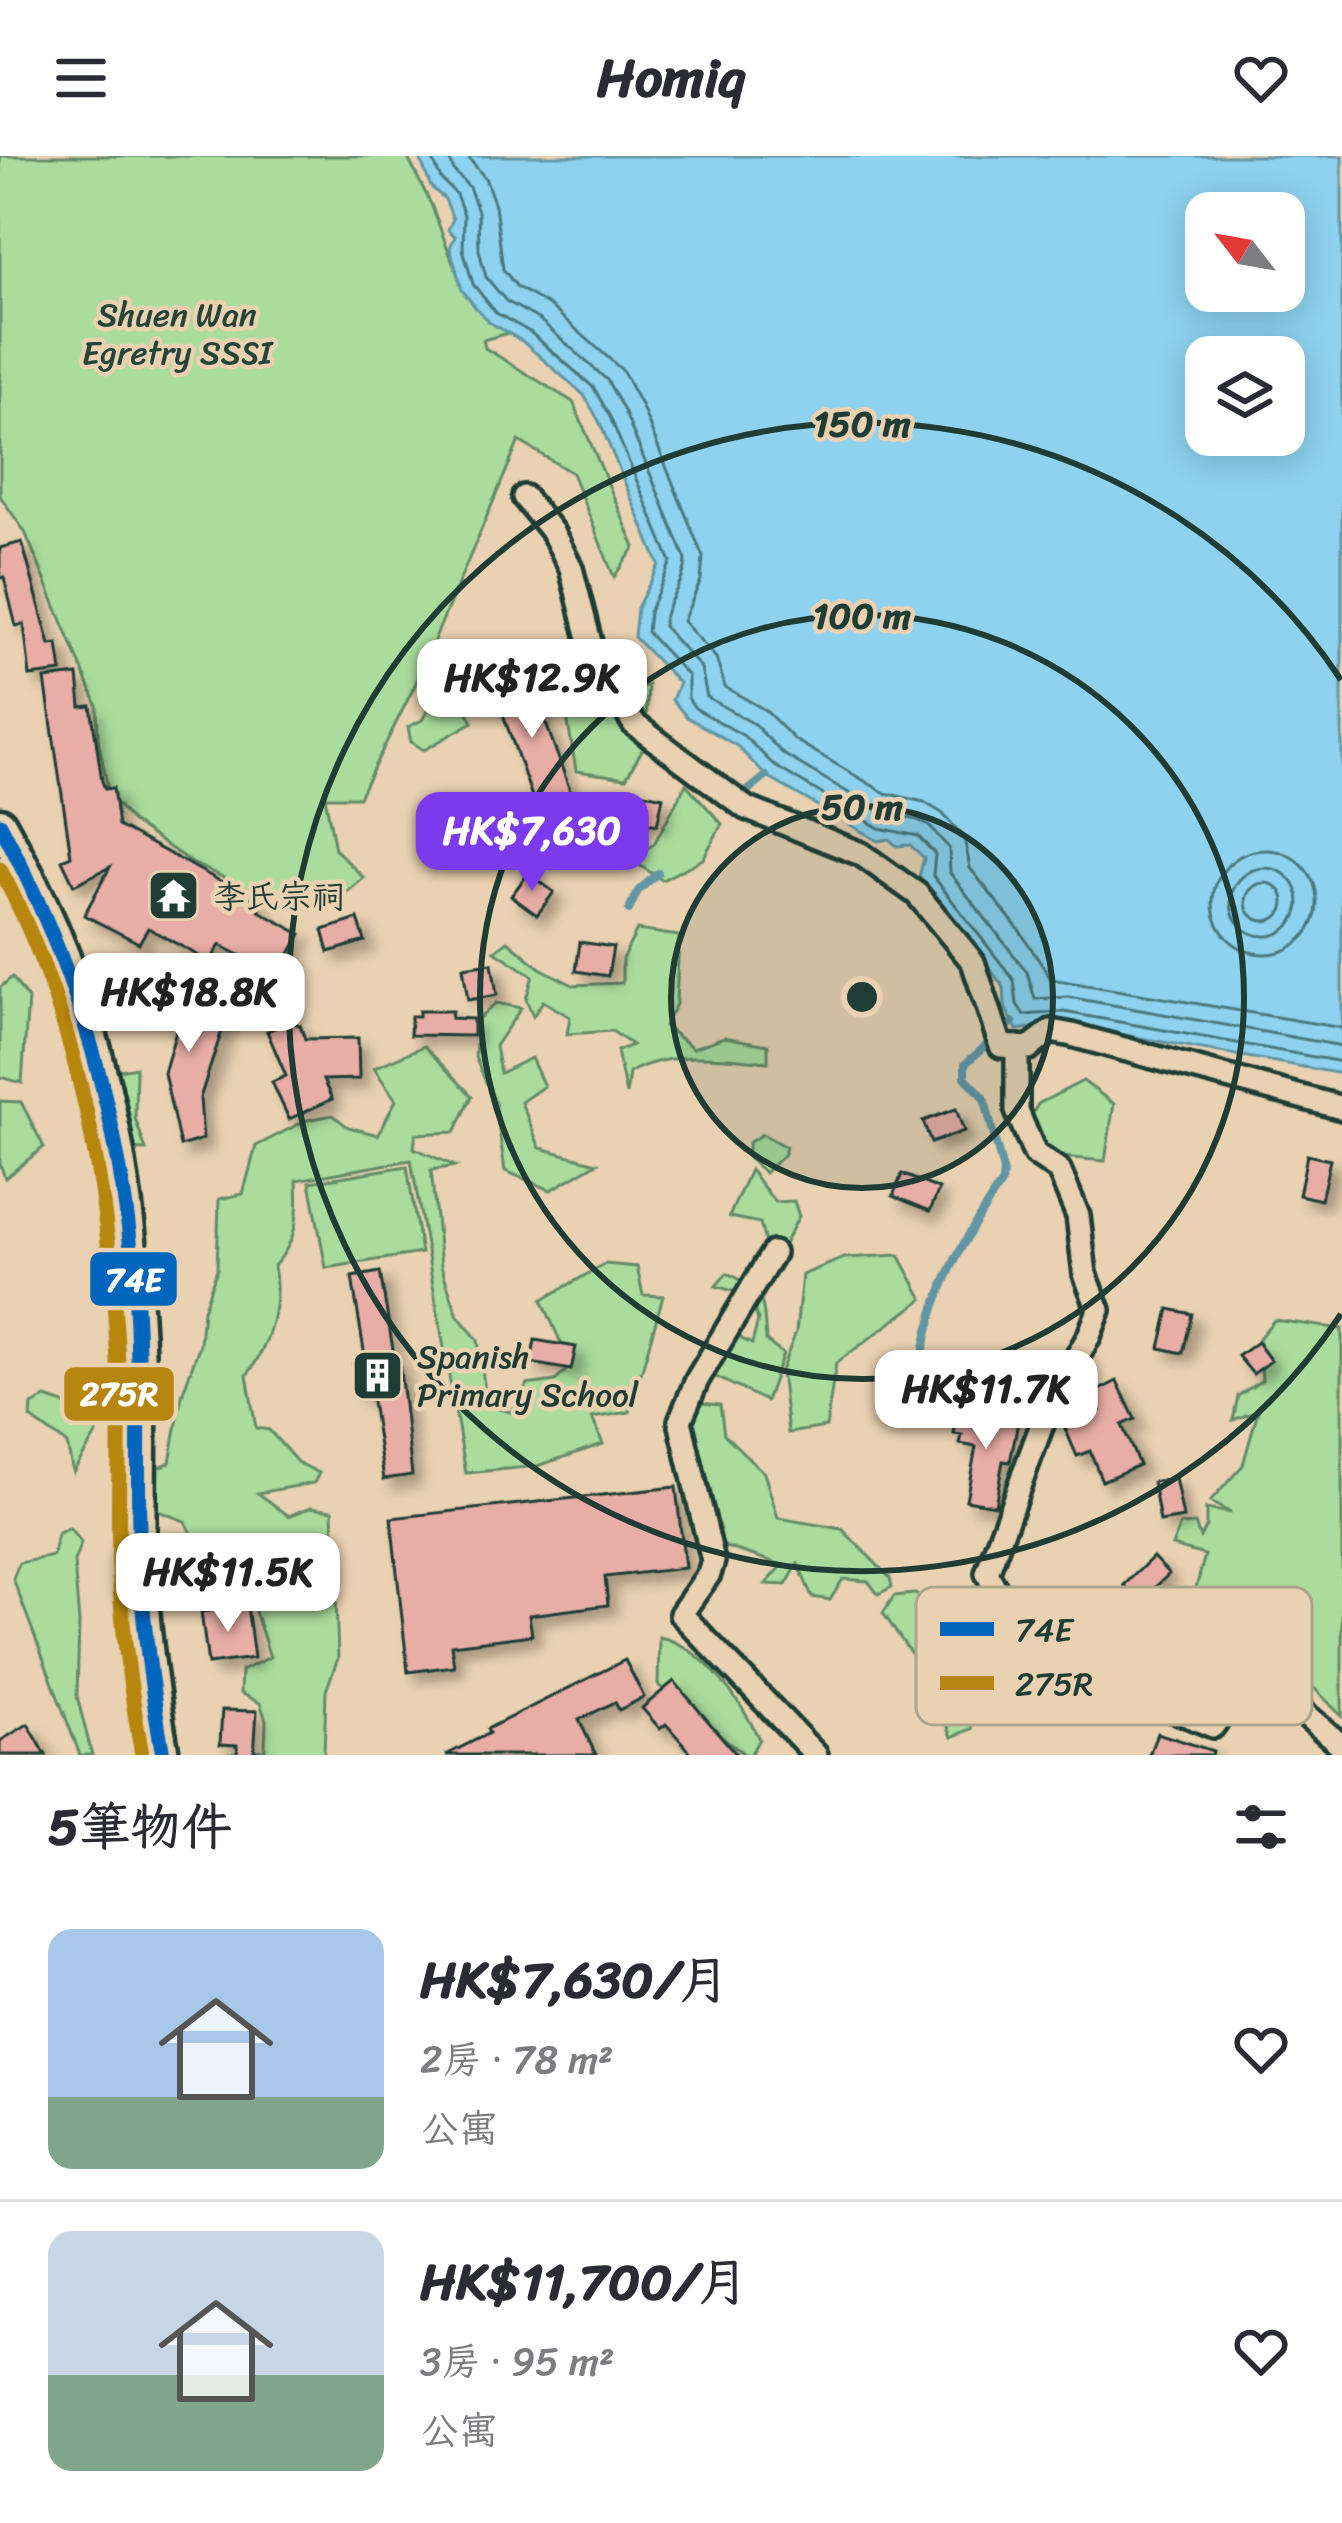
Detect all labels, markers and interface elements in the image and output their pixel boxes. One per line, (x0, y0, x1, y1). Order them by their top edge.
text: Homiq (597, 30, 745, 126)
icon: menu (48, 45, 114, 111)
icon: heart (1228, 45, 1294, 111)
north arrow (1185, 192, 1305, 312)
map controls (1185, 192, 1305, 456)
park label: Shuen Wan Egretry SSSI (82, 286, 274, 382)
button: layers (1185, 336, 1305, 456)
text: 150 m (813, 392, 911, 456)
text: 100 m (813, 584, 911, 648)
pin: HK$12.9K (408, 639, 656, 741)
text: HK$12.9K (444, 643, 620, 712)
text: 50 m (821, 775, 903, 839)
pin: HK$7,630 (408, 792, 656, 894)
text: HK$7,630 (443, 796, 621, 865)
temple icon: 李氏宗祠 (146, 868, 202, 924)
place label: 李氏宗祠 (213, 868, 345, 926)
pin: HK$18.8K (65, 953, 313, 1055)
text: HK$18.8K (101, 957, 277, 1026)
centre of rings (841, 976, 883, 1018)
line badge: 74E (88, 1250, 179, 1308)
text: 74E (105, 1251, 166, 1309)
place label: Spanish Primary School (417, 1328, 639, 1424)
building icon: Spanish Primary School (350, 1347, 406, 1403)
pin: HK$11.7K (862, 1350, 1110, 1452)
text: HK$11.7K (902, 1354, 1070, 1423)
line badge: 275R (62, 1365, 176, 1423)
text: 275R (80, 1365, 158, 1423)
pin: HK$11.5K (104, 1533, 352, 1635)
text: HK$11.5K (143, 1537, 313, 1606)
legend (916, 1587, 1312, 1725)
text: 74E (1015, 1601, 1074, 1659)
text: 275R (1015, 1655, 1093, 1713)
text: 5筆物件 (48, 1782, 232, 1872)
icon: filters (1228, 1794, 1294, 1860)
text: HK$7,630/月 (420, 1935, 730, 2025)
icon: home (144, 1977, 288, 2121)
icon: heart (1228, 2016, 1294, 2082)
text: 2房 · 78 m² (420, 2025, 613, 2094)
text: 公寓 (420, 2094, 498, 2163)
text: HK$11,700/月 (420, 2237, 749, 2327)
icon: home (144, 2279, 288, 2423)
icon: heart (1228, 2318, 1294, 2384)
text: 3房 · 95 m² (420, 2327, 614, 2396)
text: 公寓 (420, 2396, 498, 2465)

